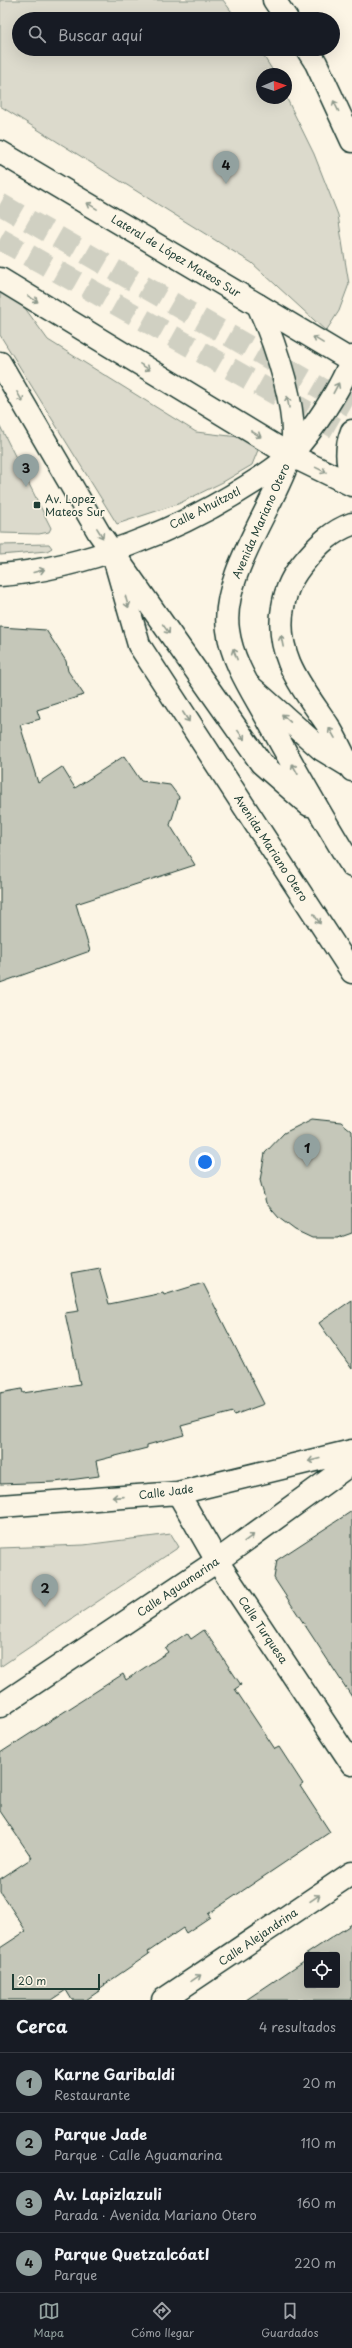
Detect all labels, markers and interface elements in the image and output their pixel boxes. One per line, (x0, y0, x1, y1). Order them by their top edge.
search box (12, 12, 340, 56)
icon: search (26, 23, 48, 45)
text: Buscar aquí (58, 23, 142, 46)
north arrow (256, 68, 292, 104)
one-way arrow (332, 100, 339, 112)
pin: 4 (213, 151, 239, 184)
one-way arrow (86, 202, 98, 210)
street label: Lateral de López Mateos Sur (108, 210, 245, 302)
one-way arrow (27, 296, 39, 304)
one-way arrow (312, 336, 324, 344)
one-way arrow (139, 363, 151, 371)
one-way arrow (333, 382, 340, 394)
one-way arrow (16, 391, 24, 403)
one-way arrow (284, 396, 292, 409)
one-way arrow (250, 430, 262, 438)
pin: 3 (13, 454, 39, 487)
street label: Avenida Mariano Otero (227, 460, 294, 581)
one-way arrow (315, 467, 327, 474)
street label: Calle Ahuítzotl (166, 482, 243, 533)
place label: Av. Lopez Mateos Sur (45, 490, 106, 520)
marker: Av. Lopez Mateos Sur (32, 500, 42, 510)
one-way arrow (96, 527, 104, 539)
one-way arrow (32, 567, 45, 574)
one-way arrow (124, 595, 131, 608)
one-way arrow (162, 623, 170, 634)
one-way arrow (278, 635, 286, 648)
one-way arrow (231, 648, 239, 660)
one-way arrow (181, 711, 190, 722)
one-way arrow (281, 714, 291, 723)
one-way arrow (327, 727, 335, 739)
one-way arrow (237, 729, 245, 740)
one-way arrow (290, 763, 298, 775)
street label: Avenida Mariano Otero (230, 791, 312, 905)
one-way arrow (313, 914, 322, 925)
pin: 1 (294, 1134, 320, 1167)
your location (195, 1152, 215, 1172)
one-way arrow (308, 1457, 321, 1464)
street label: Calle Jade (138, 1480, 194, 1503)
one-way arrow (112, 1494, 125, 1501)
one-way arrow (243, 1534, 254, 1542)
street label: Calle Aguamarina (133, 1553, 222, 1621)
pin: 2 (32, 1574, 58, 1607)
street label: Calle Turquesa (234, 1593, 292, 1667)
one-way arrow (309, 1894, 320, 1902)
street label: Calle Alejandrina (215, 1904, 301, 1969)
map controls (304, 1952, 340, 1988)
button: locate (304, 1952, 340, 1988)
scale bar (12, 1972, 100, 1991)
text: 20 m (18, 1972, 46, 1989)
one-way arrow (190, 1974, 201, 1982)
text: Cerca (16, 2013, 67, 2039)
text: 4 resultados (259, 2017, 336, 2036)
text: Karne Garibaldi (54, 2062, 175, 2085)
text: 1 (26, 2073, 32, 2092)
text: 20 m (302, 2073, 336, 2092)
text: Restaurante (54, 2085, 130, 2104)
text: Parque Jade (54, 2122, 147, 2145)
text: 2 (24, 2133, 34, 2152)
text: 110 m (301, 2133, 336, 2152)
text: Parque · Calle Aguamarina (54, 2145, 223, 2164)
text: Av. Lapizlazuli (54, 2182, 162, 2205)
text: 3 (25, 2193, 33, 2212)
text: 160 m (297, 2193, 336, 2212)
text: Parada · Avenida Mariano Otero (54, 2205, 257, 2224)
text: Parque Quetzalcóatl (54, 2242, 209, 2265)
text: 4 (25, 2253, 33, 2272)
text: 220 m (294, 2253, 336, 2272)
text: Parque (54, 2265, 97, 2284)
tab: Mapa (34, 2300, 64, 2341)
tab: Cómo llegar (131, 2300, 194, 2341)
tab: Guardados (261, 2300, 318, 2341)

